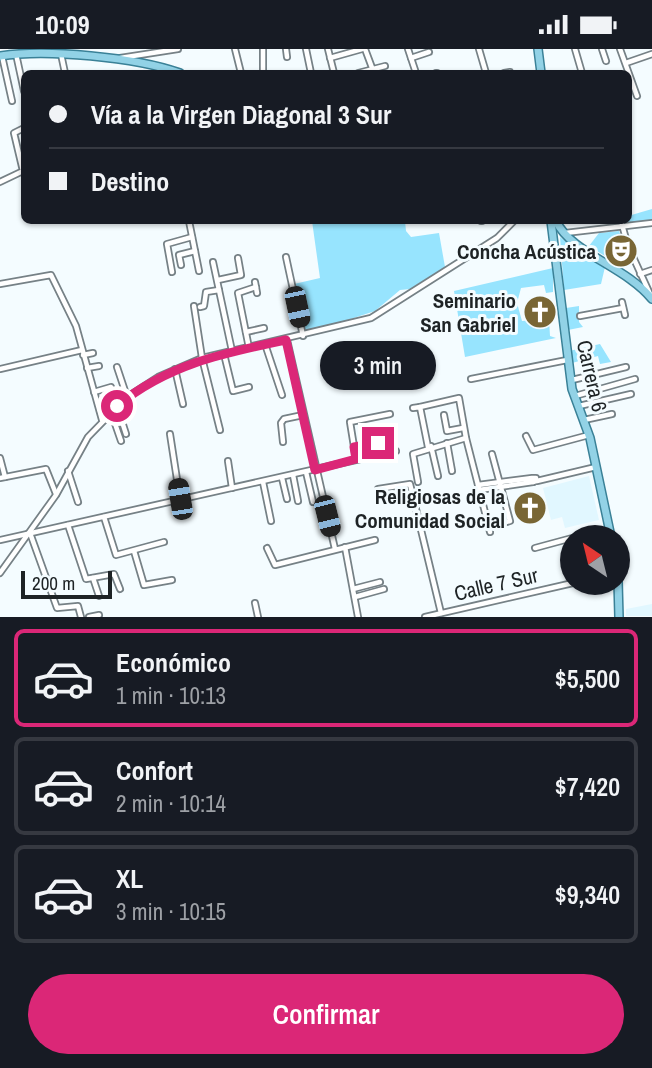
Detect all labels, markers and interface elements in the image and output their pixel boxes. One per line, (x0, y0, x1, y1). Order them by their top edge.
text: 10:09 (35, 7, 90, 42)
text: Vía a la Virgen Diagonal 3 Sur (91, 97, 391, 132)
text: Destino (91, 164, 169, 199)
theatre icon: Concha Acústica (602, 232, 640, 270)
place label: Concha Acústica (457, 237, 596, 266)
car (283, 284, 312, 330)
place label: Seminario San Gabriel (420, 286, 516, 339)
church icon: Seminario San Gabriel (521, 293, 559, 331)
street label: Carrera 6 (570, 337, 614, 415)
callout: 3 min (320, 341, 436, 391)
text: 3 min (354, 350, 402, 381)
route start (101, 390, 133, 422)
route end (362, 427, 394, 459)
car (167, 477, 194, 521)
place label: Religiosas de la Comunidad Social (355, 482, 505, 535)
church icon: Religiosas de la Comunidad Social (511, 489, 549, 527)
car (312, 493, 343, 539)
north arrow (560, 525, 630, 595)
map controls (560, 525, 630, 595)
street label: Calle 7 Sur (451, 560, 541, 608)
scale bar (21, 568, 112, 599)
text: 200 m (32, 570, 75, 596)
text: Económico (116, 645, 231, 680)
icon: car (32, 647, 95, 710)
text: $5,500 (555, 661, 620, 696)
text: 1 min · 10:13 (116, 680, 226, 711)
text: Confort (116, 753, 193, 788)
icon: car (32, 755, 95, 818)
text: $7,420 (555, 769, 620, 804)
text: 2 min · 10:14 (116, 788, 226, 819)
text: XL (116, 861, 143, 896)
icon: car (32, 863, 95, 926)
text: $9,340 (555, 877, 620, 912)
text: 3 min · 10:15 (116, 896, 226, 927)
button: Confirmar (28, 974, 624, 1054)

